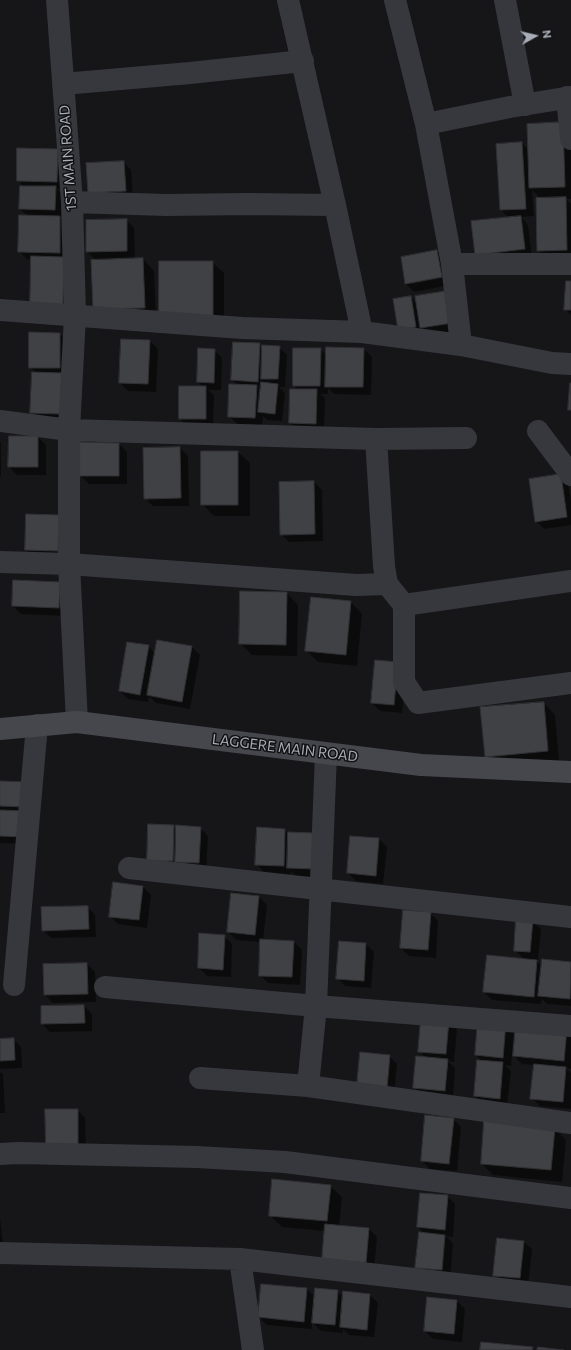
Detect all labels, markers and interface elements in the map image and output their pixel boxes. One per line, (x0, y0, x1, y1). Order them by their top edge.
north arrow (515, 16, 555, 56)
text: N (540, 29, 554, 39)
street label: 1ST MAIN ROAD (56, 105, 80, 211)
street label: LAGGERE MAIN ROAD (211, 731, 359, 765)

